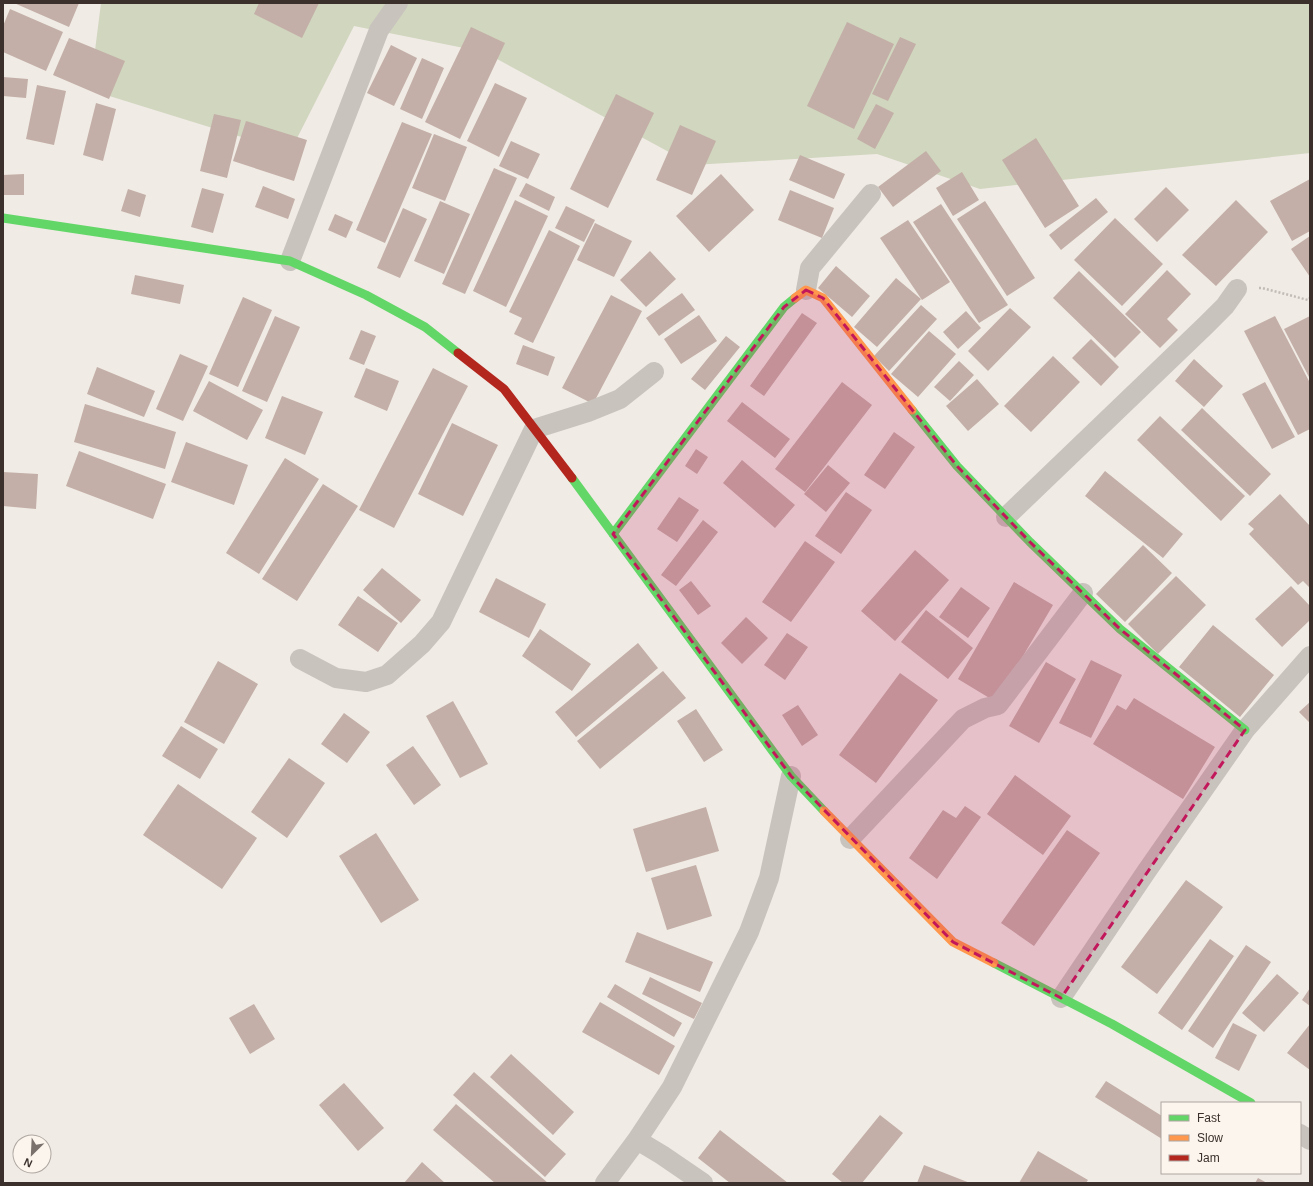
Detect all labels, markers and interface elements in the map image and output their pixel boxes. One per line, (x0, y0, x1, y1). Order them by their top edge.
legend (1161, 1102, 1301, 1174)
text: Fast (1197, 1111, 1221, 1125)
text: Slow (1197, 1131, 1223, 1145)
north arrow (12, 1134, 52, 1174)
text: Jam (1197, 1151, 1220, 1165)
text: N (22, 1156, 34, 1170)

